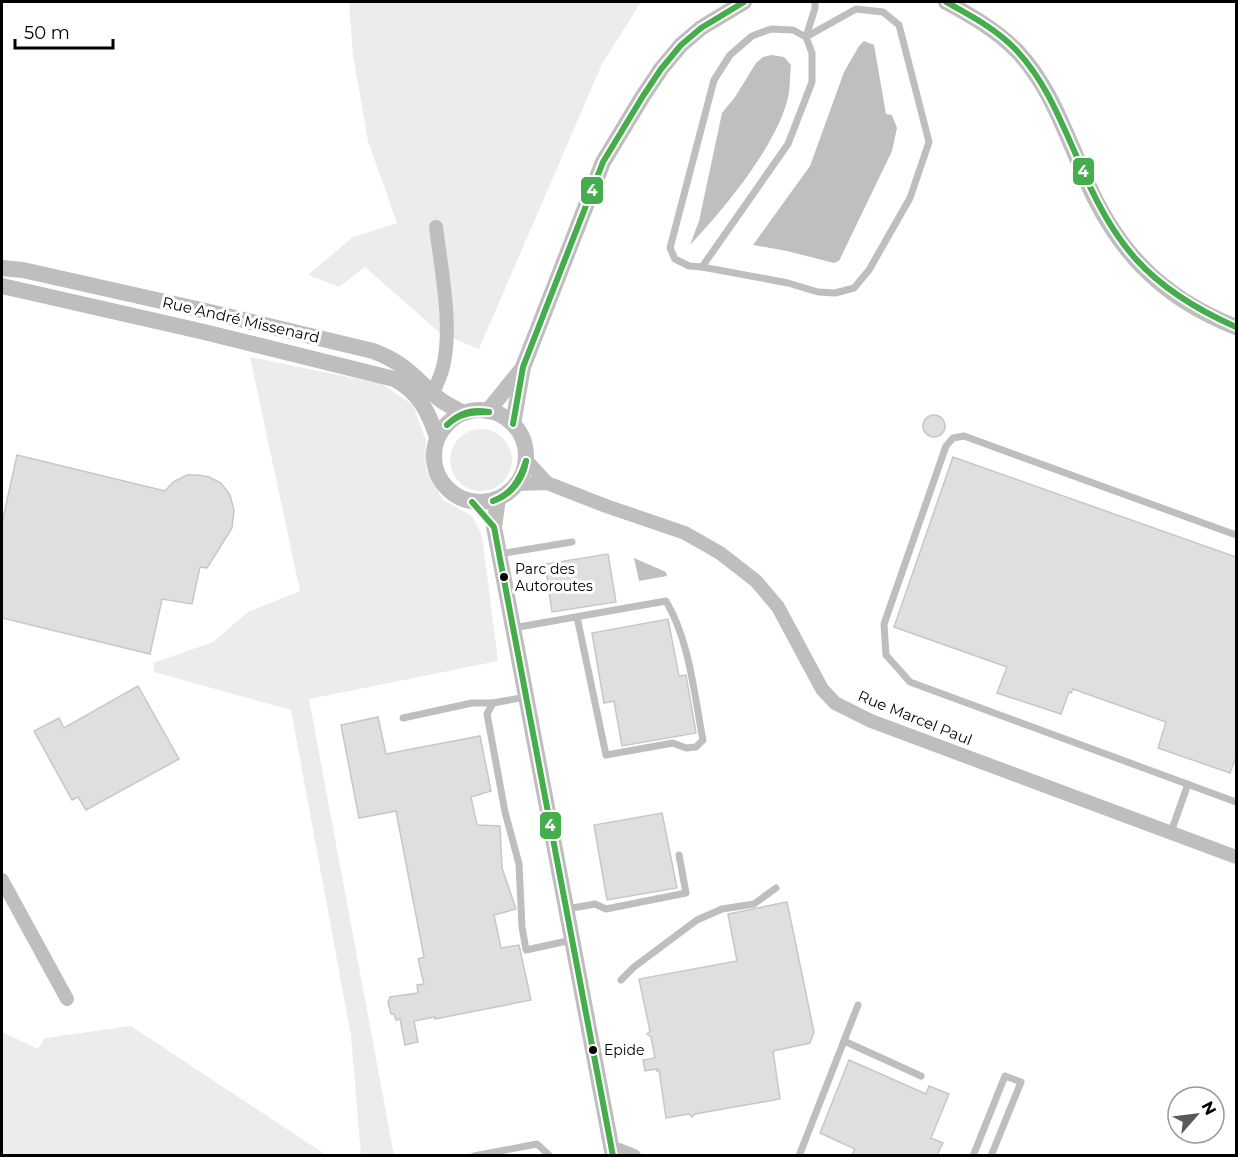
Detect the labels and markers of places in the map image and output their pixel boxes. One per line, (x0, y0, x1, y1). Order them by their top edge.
place label: Parc des Autoroutes (515, 560, 593, 595)
marker: Parc des Autoroutes (498, 571, 510, 583)
place label: Epide (604, 1041, 645, 1059)
marker: Epide (587, 1044, 599, 1056)

